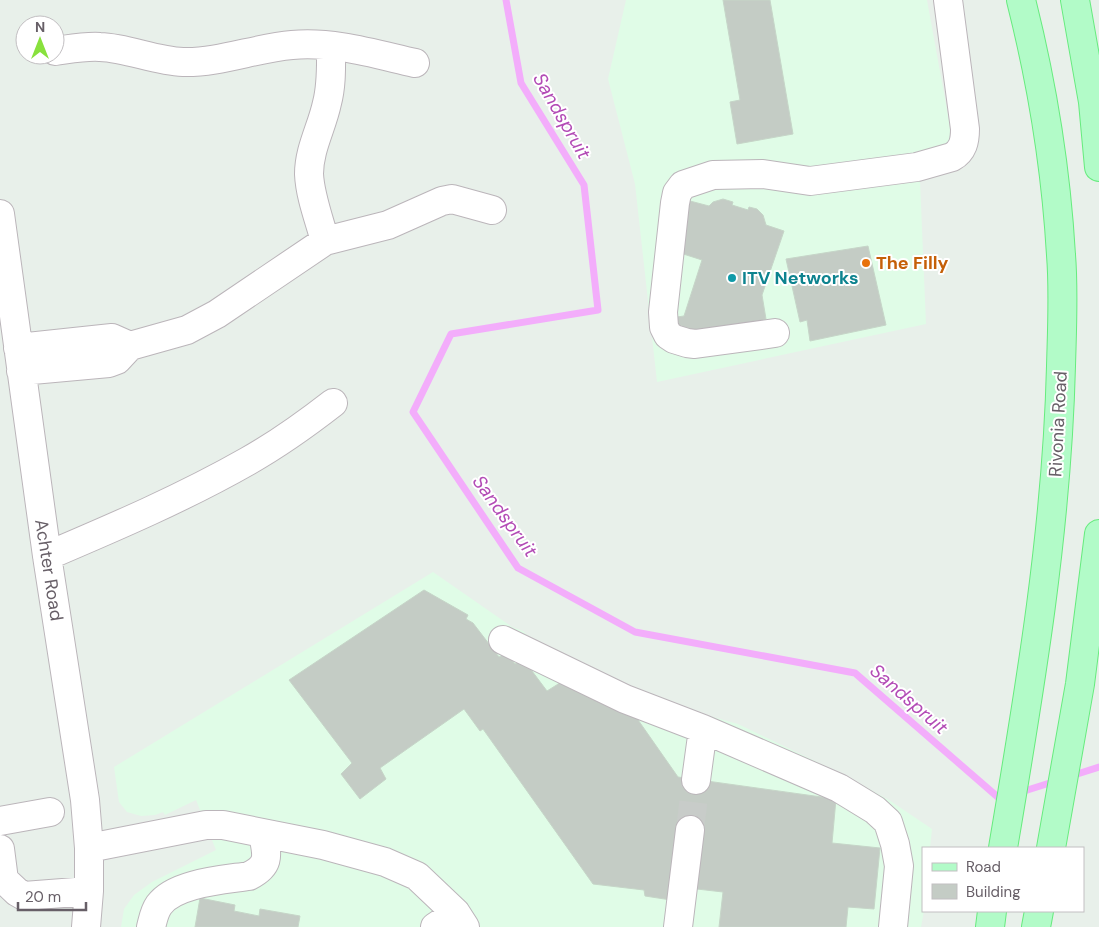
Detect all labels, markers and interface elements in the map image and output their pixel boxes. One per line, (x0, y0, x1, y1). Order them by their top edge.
north arrow (15, 15, 65, 65)
text: N (35, 18, 45, 36)
water label: Sandspruit (527, 68, 597, 164)
place label: The Filly (876, 251, 948, 275)
marker: The Filly (860, 257, 872, 269)
place label: ITV Networks (742, 266, 859, 290)
marker: ITV Networks (726, 272, 738, 284)
street label: Rivonia Road (1043, 371, 1073, 477)
water label: Sandspruit (467, 470, 544, 563)
street label: Achter Road (29, 518, 69, 622)
water label: Sandspruit (865, 658, 954, 740)
legend (922, 847, 1084, 912)
text: Road (966, 857, 1001, 877)
scale bar (18, 880, 85, 912)
text: Building (966, 882, 1021, 902)
text: 20 m (25, 887, 61, 907)

